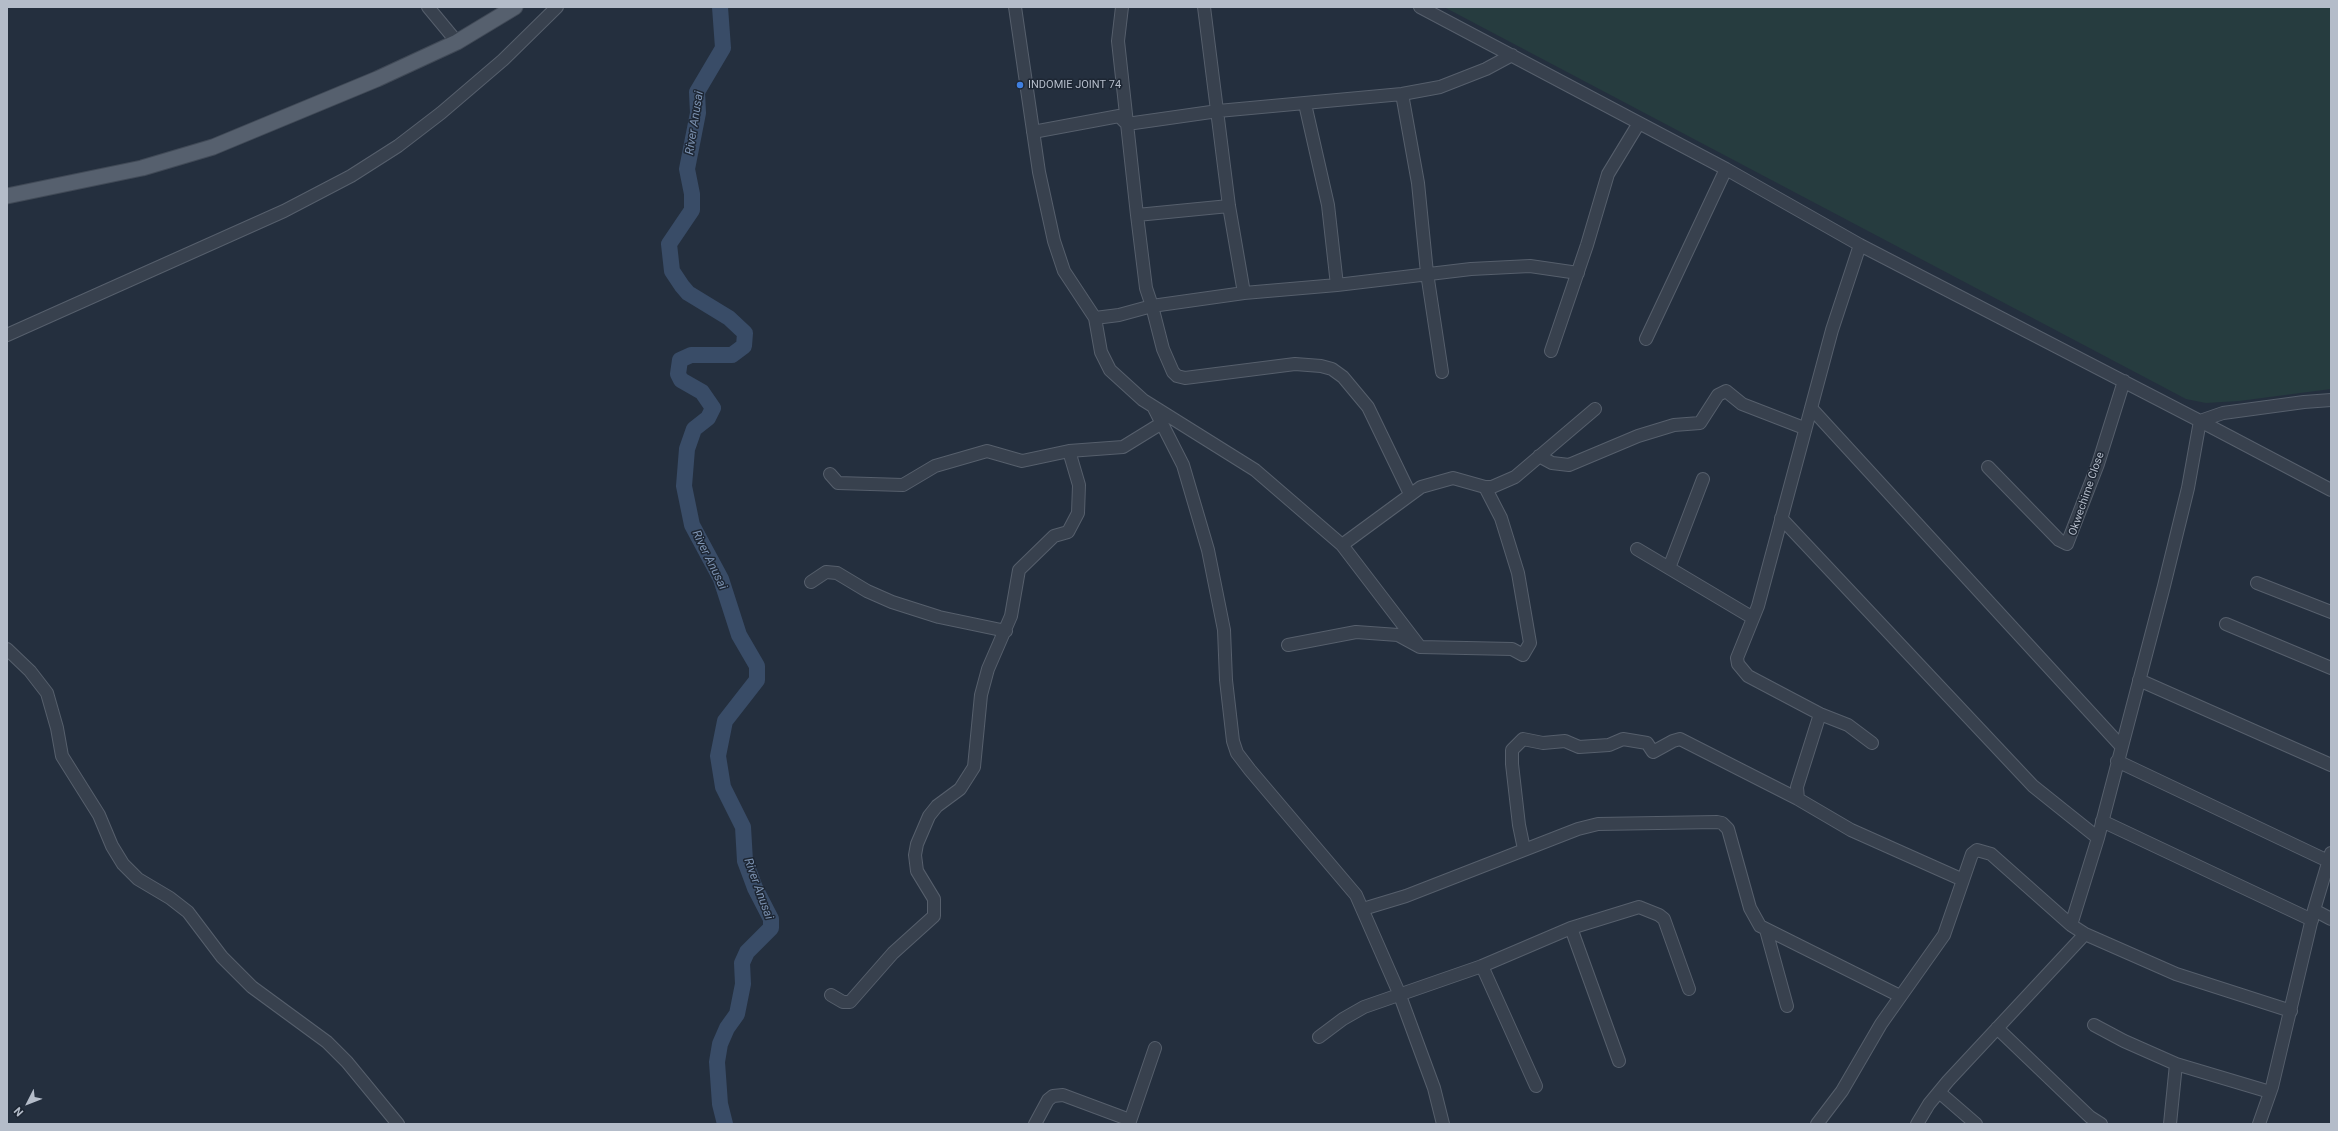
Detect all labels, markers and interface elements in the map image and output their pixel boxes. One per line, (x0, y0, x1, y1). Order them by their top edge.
place label: INDOMIE JOINT 74 (1028, 78, 1121, 92)
marker: INDOMIE JOINT 74 (1015, 80, 1025, 90)
water label: River Anusai (683, 90, 707, 156)
street label: Okwechime Close (2067, 450, 2107, 538)
water label: River Anusai (688, 528, 730, 592)
water label: River Anusai (740, 856, 776, 922)
north arrow (8, 1083, 48, 1123)
text: N (11, 1104, 26, 1119)

